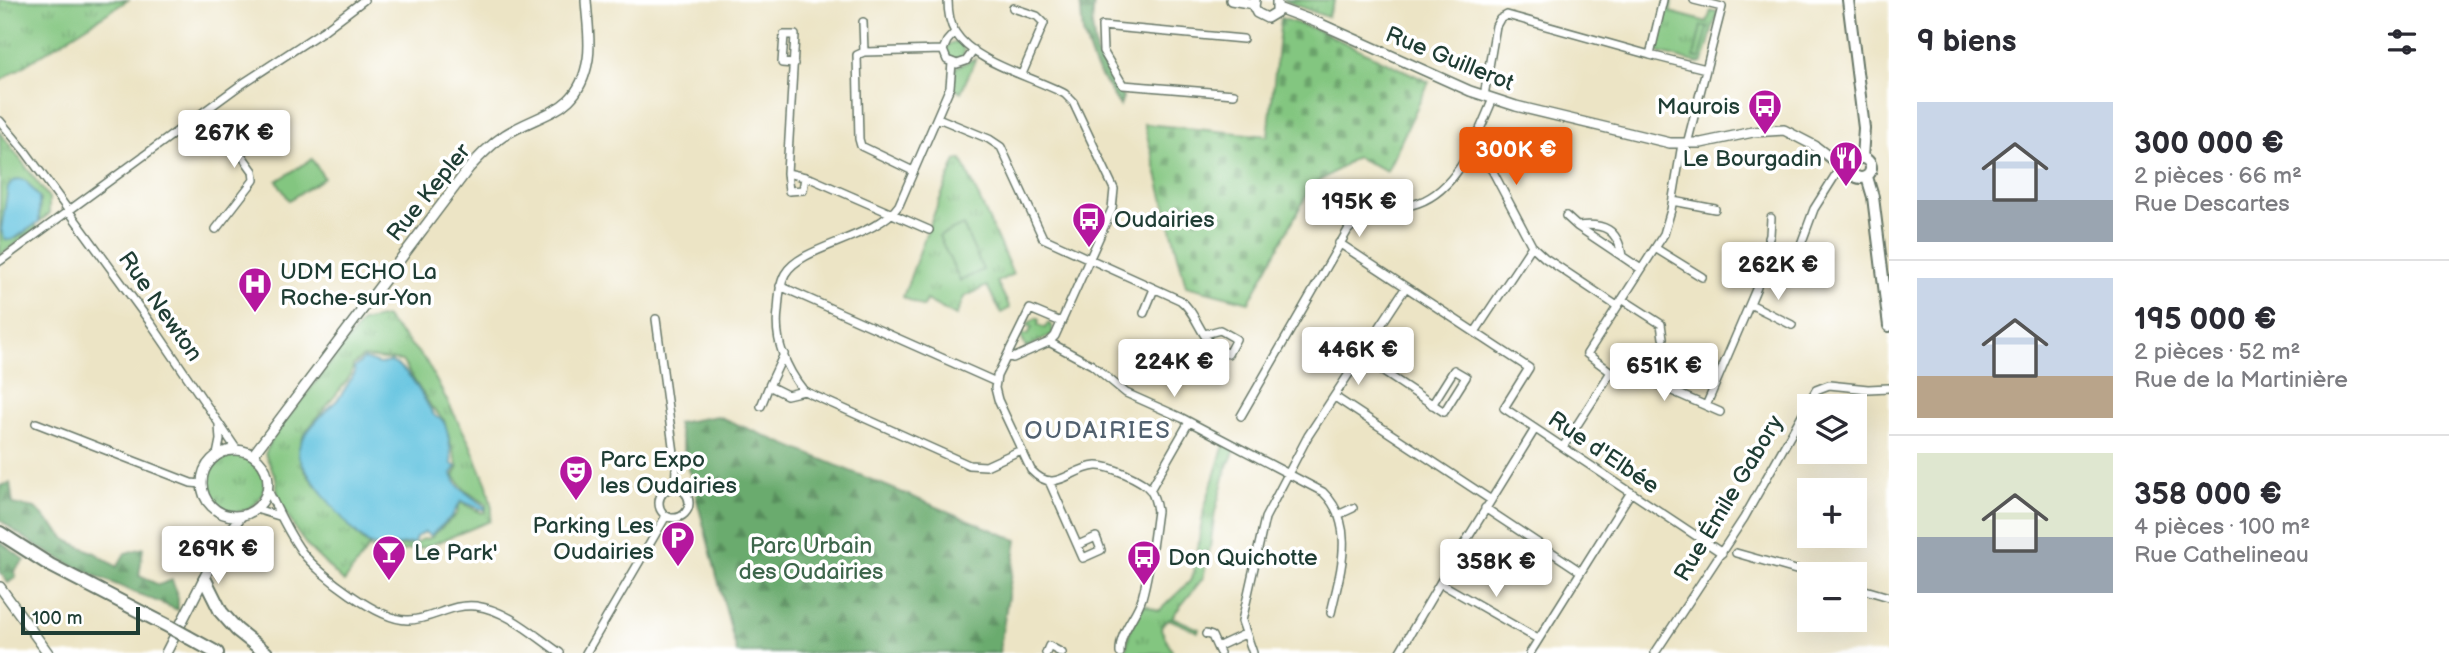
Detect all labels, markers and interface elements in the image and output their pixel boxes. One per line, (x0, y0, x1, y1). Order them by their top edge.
street label: Rue Guillerot (1381, 20, 1518, 97)
icon: filters (2383, 23, 2421, 61)
text: 9 biens (1917, 24, 2016, 60)
bus stop icon: Maurois (1746, 87, 1784, 136)
place label: Maurois (1657, 93, 1740, 121)
pin: 267K € (177, 110, 291, 170)
text: 267K € (194, 119, 274, 147)
text: 300 000 € (2134, 126, 2284, 162)
pin: 300K € (1459, 128, 1573, 187)
icon: home (1973, 130, 2057, 214)
text: 300K € (1475, 136, 1557, 164)
street label: Rue Kepler (381, 138, 477, 247)
restaurant icon: Le Bourgadin (1827, 139, 1865, 188)
place label: Le Bourgadin (1683, 145, 1822, 173)
text: 2 pièces · 66 m² (2134, 162, 2302, 190)
pin: 195K € (1302, 180, 1416, 239)
text: 195K € (1321, 188, 1397, 216)
text: Rue Descartes (2134, 190, 2290, 218)
bus stop icon: Oudairies (1070, 200, 1108, 249)
place label: Oudairies (1114, 206, 1215, 234)
pin: 262K € (1721, 243, 1835, 302)
street label: Rue Newton (112, 246, 208, 367)
text: 262K € (1738, 251, 1818, 279)
place label: UDM ECHO La Roche-sur-Yon (280, 258, 437, 312)
hospital icon: UDM ECHO La Roche-sur-Yon (236, 265, 274, 314)
text: 195 000 € (2134, 302, 2276, 338)
icon: home (1973, 306, 2057, 390)
pin: 446K € (1301, 328, 1415, 387)
text: 446K € (1318, 336, 1398, 364)
text: 2 pièces · 52 m² (2134, 338, 2301, 366)
pin: 224K € (1117, 340, 1231, 399)
pin: 651K € (1607, 344, 1721, 403)
text: 224K € (1134, 348, 1214, 376)
text: 651K € (1626, 352, 1702, 380)
text: Rue de la Martinière (2134, 366, 2348, 394)
map controls (1797, 394, 1867, 632)
button: layers (1797, 394, 1867, 464)
street label: Rue d'Elbée (1543, 405, 1664, 500)
street label: Rue Émile Gabory (1668, 410, 1790, 587)
district label: OUDAIRIES (1024, 416, 1172, 445)
place label: Parc Expo les Oudairies (600, 446, 737, 500)
theatre icon: Parc Expo les Oudairies (557, 453, 595, 502)
text: 358 000 € (2134, 477, 2282, 513)
button: + (1797, 478, 1867, 548)
icon: home (1973, 481, 2057, 565)
place label: Parking Les Oudairies (532, 512, 654, 566)
text: 4 pièces · 100 m² (2134, 513, 2310, 541)
parking icon: Parking Les Oudairies (659, 519, 697, 568)
pin: 269K € (161, 526, 275, 586)
park label: Parc Urbain des Oudairies (738, 532, 884, 586)
bar icon: Le Park' (370, 533, 408, 582)
text: 269K € (178, 535, 258, 563)
bus stop icon: Don Quichotte (1125, 538, 1163, 587)
place label: Le Park' (414, 539, 498, 567)
pin: 358K € (1439, 540, 1553, 599)
text: Rue Cathelineau (2134, 541, 2309, 569)
place label: Don Quichotte (1168, 544, 1318, 572)
text: 358K € (1456, 548, 1536, 576)
button: − (1797, 562, 1867, 632)
scale bar (21, 604, 140, 636)
text: 100 m (32, 607, 83, 630)

